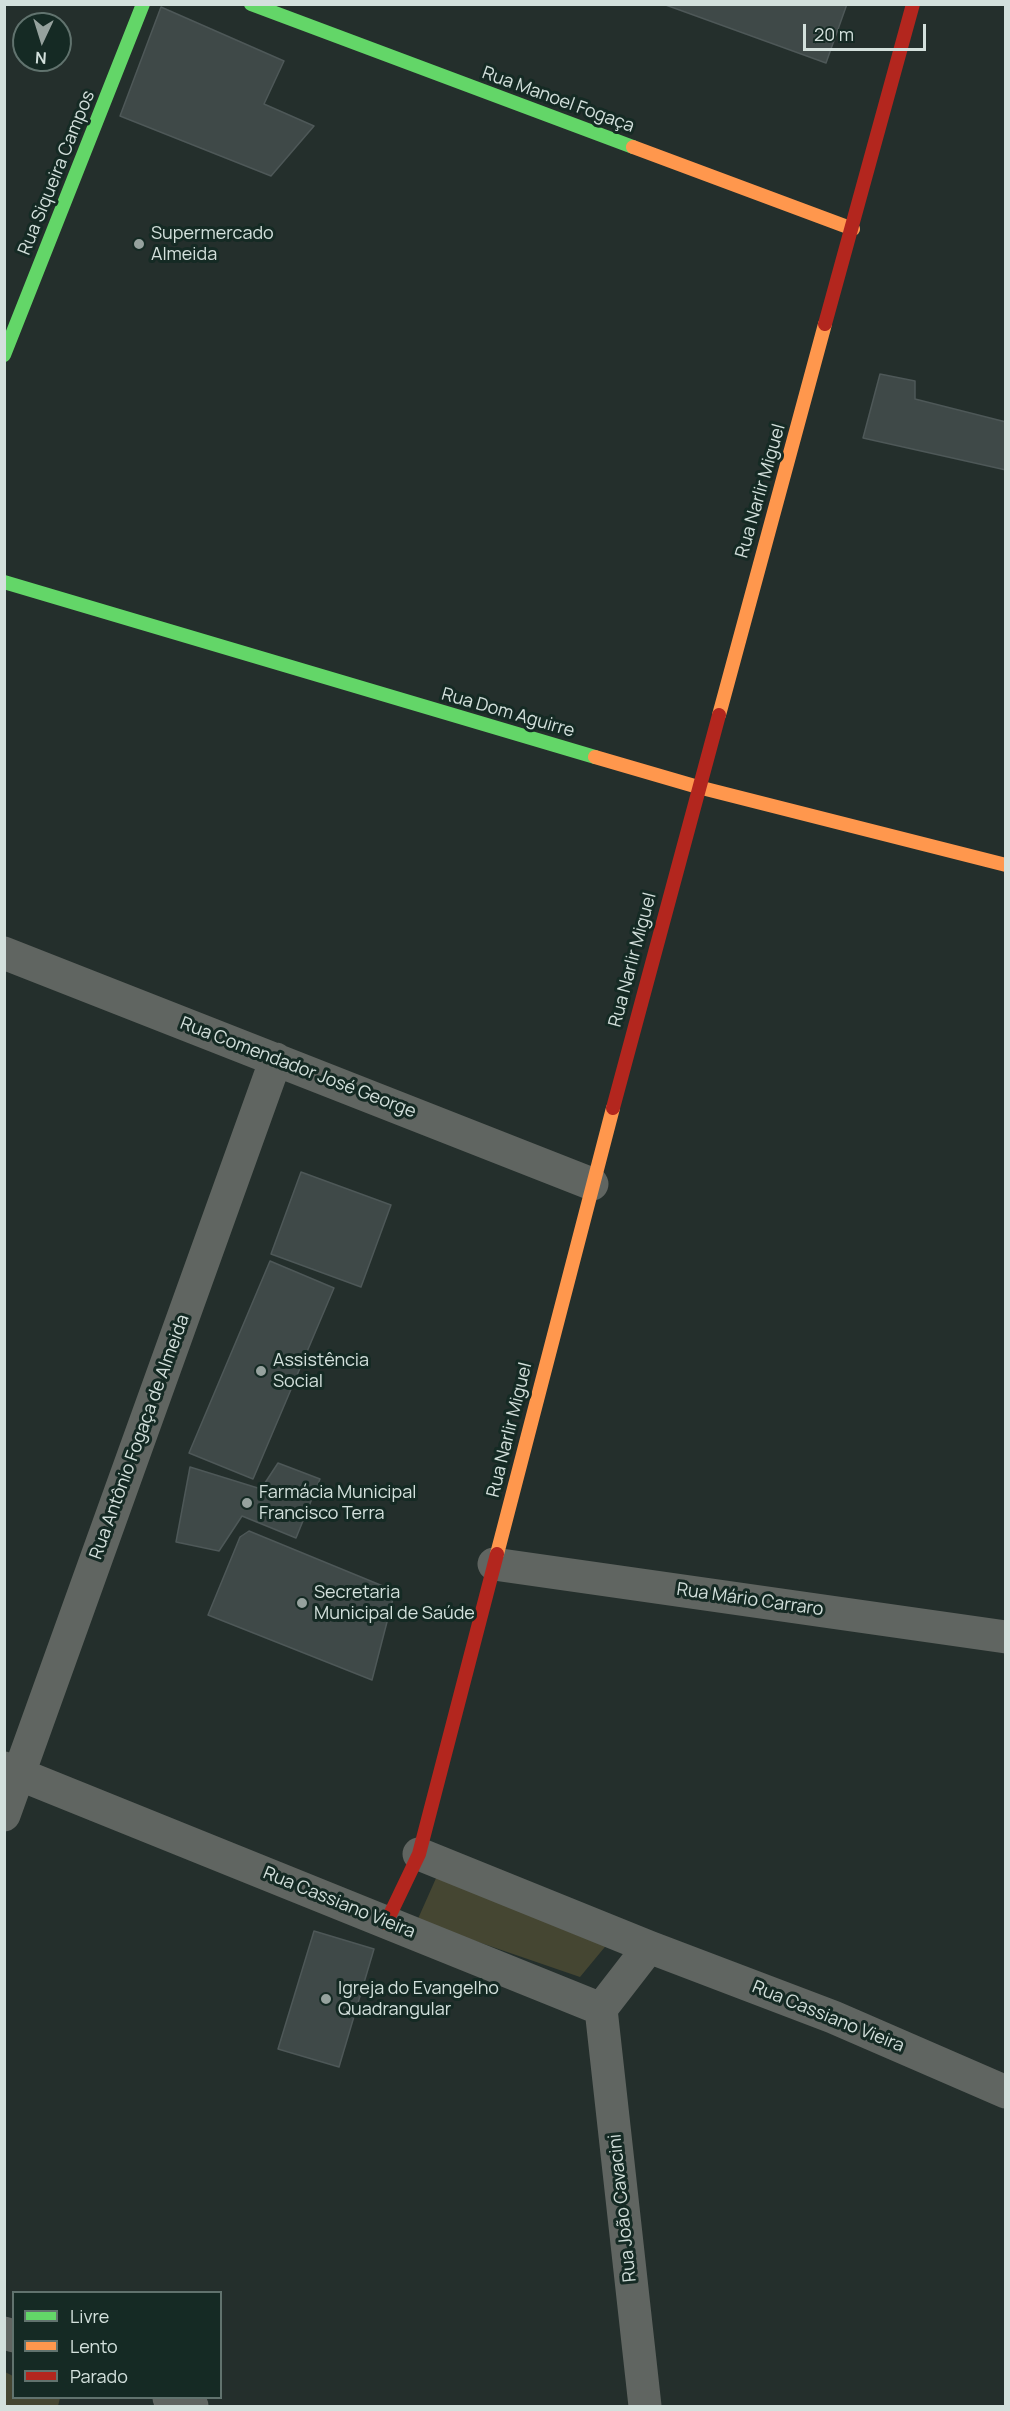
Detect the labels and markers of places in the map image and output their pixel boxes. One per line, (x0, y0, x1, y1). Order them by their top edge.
place label: Supermercado Almeida (151, 223, 274, 266)
marker: Supermercado Almeida (132, 237, 146, 251)
place label: Assistência Social (273, 1350, 369, 1392)
marker: Assistência Social (254, 1364, 268, 1378)
place label: Farmácia Municipal Francisco Terra (259, 1482, 416, 1524)
marker: Farmácia Municipal Francisco Terra (240, 1496, 254, 1510)
place label: Secretaria Municipal de Saúde (314, 1582, 475, 1624)
marker: Secretaria Municipal de Saúde (295, 1596, 309, 1610)
place label: Igreja do Evangelho Quadrangular (338, 1978, 499, 2020)
marker: Igreja do Evangelho Quadrangular (319, 1992, 333, 2006)

